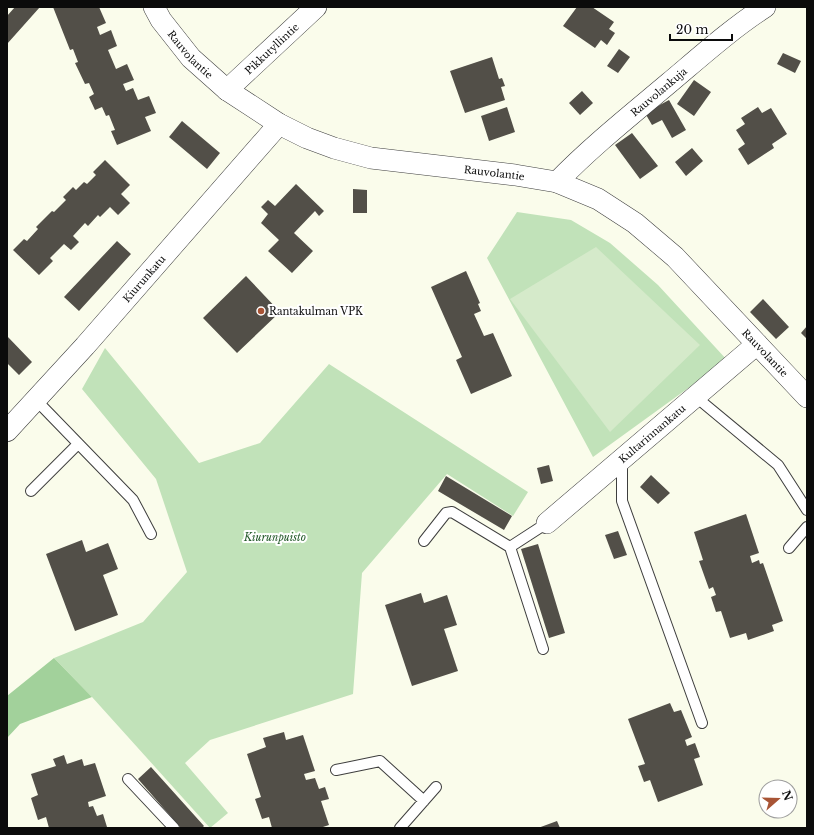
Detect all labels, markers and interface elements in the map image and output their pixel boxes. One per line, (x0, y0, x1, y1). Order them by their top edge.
scale bar (670, 16, 732, 42)
street label: Pikkutyllintie (242, 20, 302, 77)
text: 20 m (676, 22, 708, 37)
street label: Rauvolantie (165, 28, 216, 82)
street label: Rauvolankuja (628, 64, 690, 119)
street label: Rauvolantie (463, 163, 526, 184)
street label: Kiurunkatu (120, 252, 169, 305)
place label: Rantakulman VPK (269, 305, 363, 318)
marker: Rantakulman VPK (256, 306, 266, 316)
street label: Rauvolantie (739, 326, 791, 380)
street label: Kultarinnankatu (616, 402, 689, 466)
park label: Kiurunpuisto (243, 531, 306, 544)
north arrow (758, 779, 798, 819)
text: N (779, 788, 796, 803)

